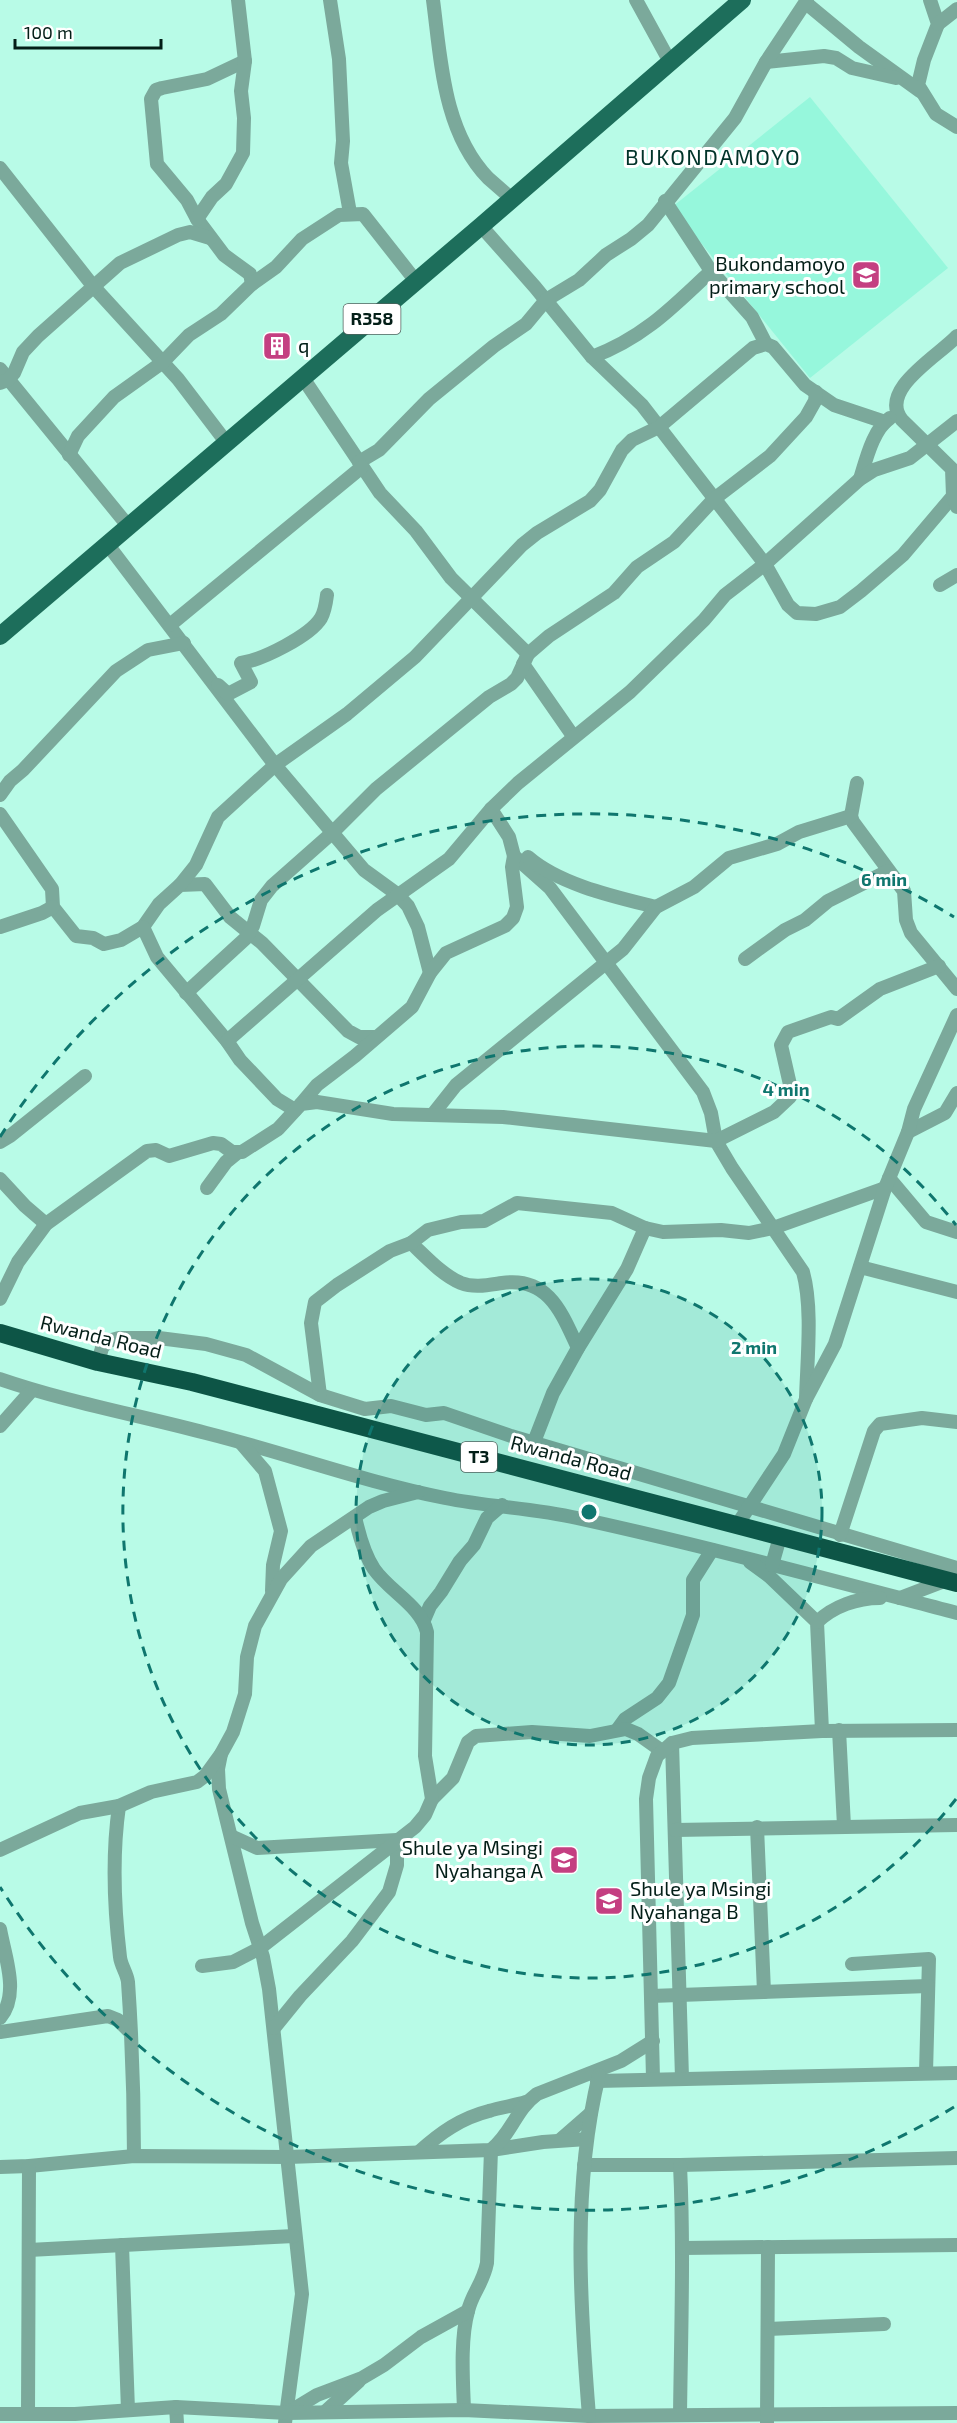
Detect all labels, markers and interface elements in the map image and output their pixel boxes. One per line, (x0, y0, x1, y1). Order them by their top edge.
scale bar (15, 12, 160, 50)
text: 100 m (24, 21, 73, 43)
district label: BUKONDAMOYO (625, 143, 801, 169)
place label: Bukondamoyo primary school (709, 251, 845, 298)
school or university icon: Bukondamoyo primary school (850, 259, 882, 291)
road number: R358 (344, 304, 400, 334)
building icon: q (261, 330, 293, 362)
place label: q (298, 333, 309, 357)
text: 6 min (861, 868, 907, 890)
text: 4 min (763, 1078, 810, 1100)
street label: Rwanda Road (38, 1309, 164, 1363)
text: 2 min (731, 1336, 777, 1358)
street label: Rwanda Road (508, 1429, 634, 1485)
road number: T3 (461, 1442, 497, 1472)
centre of rings (579, 1502, 599, 1522)
place label: Shule ya Msingi Nyahanga A (402, 1835, 544, 1882)
school or university icon: Shule ya Msingi Nyahanga A (548, 1844, 580, 1876)
place label: Shule ya Msingi Nyahanga B (630, 1876, 771, 1923)
school or university icon: Shule ya Msingi Nyahanga B (593, 1885, 625, 1917)

